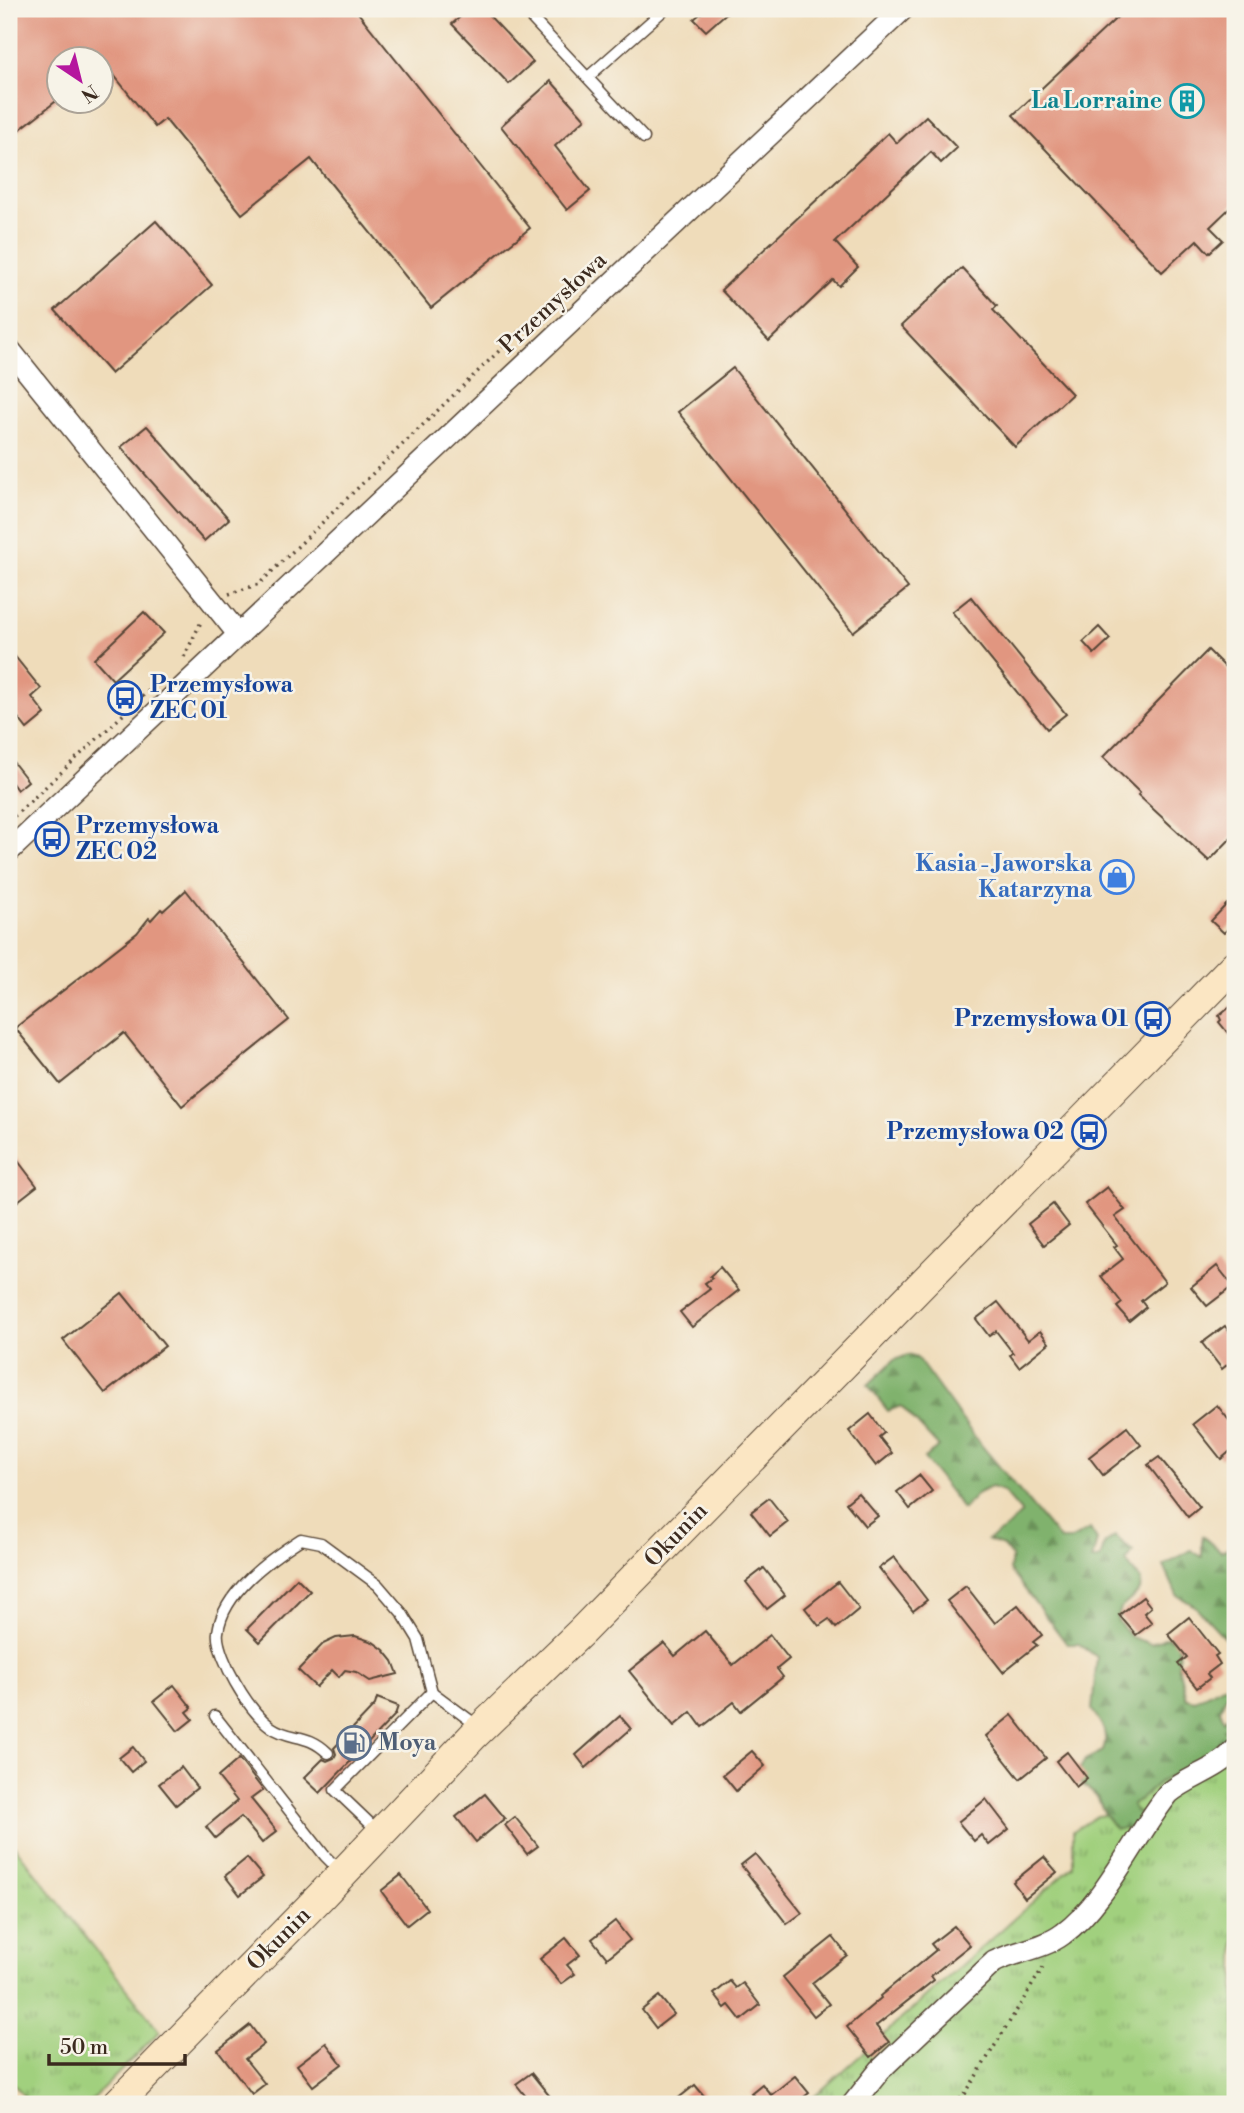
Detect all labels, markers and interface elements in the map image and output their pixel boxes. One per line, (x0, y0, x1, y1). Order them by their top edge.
north arrow (46, 46, 116, 116)
text: N (76, 79, 102, 107)
building icon: La Lorraine (1168, 82, 1206, 120)
place label: La Lorraine (1031, 87, 1162, 115)
street label: Przemysłowa (494, 246, 613, 360)
place label: Przemysłowa ZEC 01 (150, 671, 294, 725)
bus stop icon: Przemysłowa ZEC 01 (106, 679, 144, 717)
place label: Przemysłowa ZEC 02 (76, 812, 220, 866)
bus stop icon: Przemysłowa ZEC 02 (33, 820, 71, 858)
place label: Kasia - Jaworska Katarzyna (915, 850, 1093, 904)
shop icon: Kasia - Jaworska Katarzyna (1098, 858, 1136, 896)
bus stop icon: Przemysłowa 01 (1134, 1000, 1172, 1038)
place label: Przemysłowa 01 (954, 1005, 1128, 1033)
bus stop icon: Przemysłowa 02 (1070, 1113, 1108, 1151)
place label: Przemysłowa 02 (886, 1118, 1064, 1146)
street label: Okunin (639, 1497, 714, 1573)
fuel station icon: Moya (335, 1724, 373, 1762)
place label: Moya (378, 1729, 437, 1757)
street label: Okunin (241, 1901, 317, 1977)
scale bar (49, 2022, 186, 2066)
text: 50 m (60, 2035, 108, 2061)

